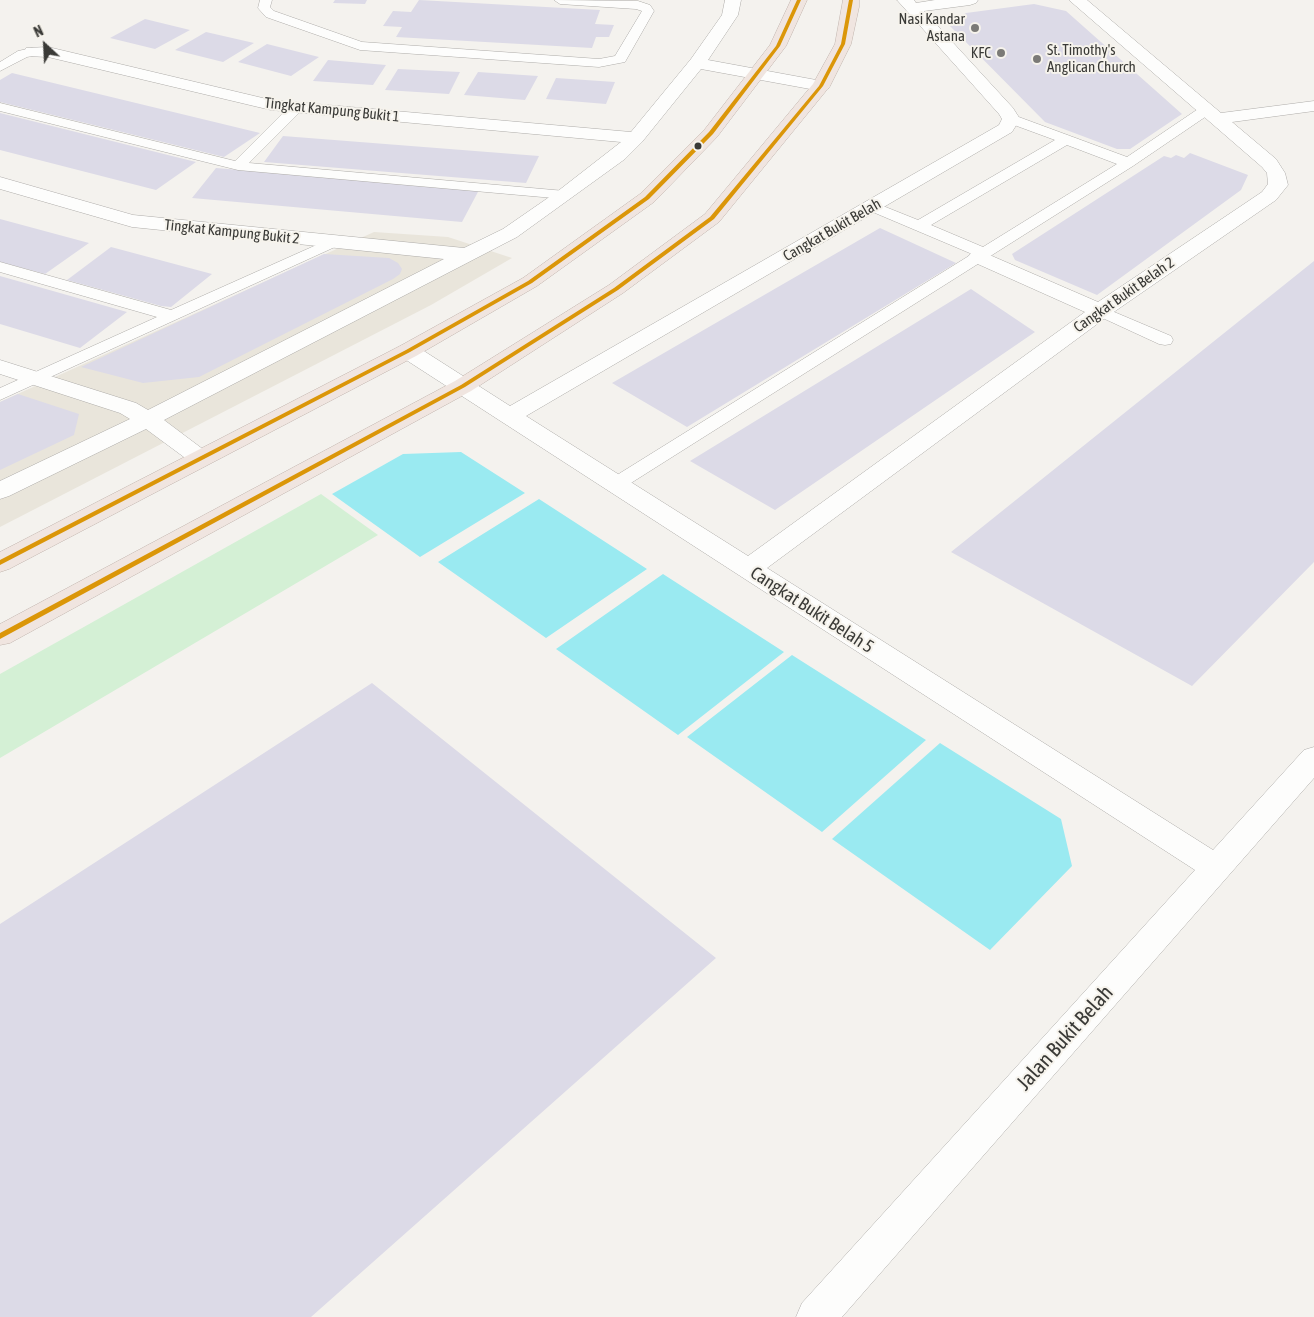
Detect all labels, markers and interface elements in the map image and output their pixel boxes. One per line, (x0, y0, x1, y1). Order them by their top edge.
place label: Nasi Kandar Astana (899, 10, 965, 45)
north arrow (20, 20, 70, 70)
text: N (32, 22, 46, 40)
marker: Nasi Kandar Astana (969, 22, 981, 34)
place label: St. Timothy's Anglican Church (1047, 41, 1136, 76)
place label: KFC (971, 44, 991, 62)
marker: KFC (995, 47, 1007, 59)
marker: St. Timothy's Anglican Church (1031, 53, 1043, 65)
street label: Tingkat Kampung Bukit 1 (264, 94, 400, 126)
unlabelled marker (693, 141, 703, 151)
street label: Cangkat Bukit Belah (780, 195, 884, 265)
street label: Tingkat Kampung Bukit 2 (164, 216, 300, 248)
street label: Cangkat Bukit Belah 2 (1070, 254, 1178, 336)
street label: Cangkat Bukit Belah 5 (746, 562, 878, 658)
street label: Jalan Bukit Belah (1011, 980, 1119, 1096)

